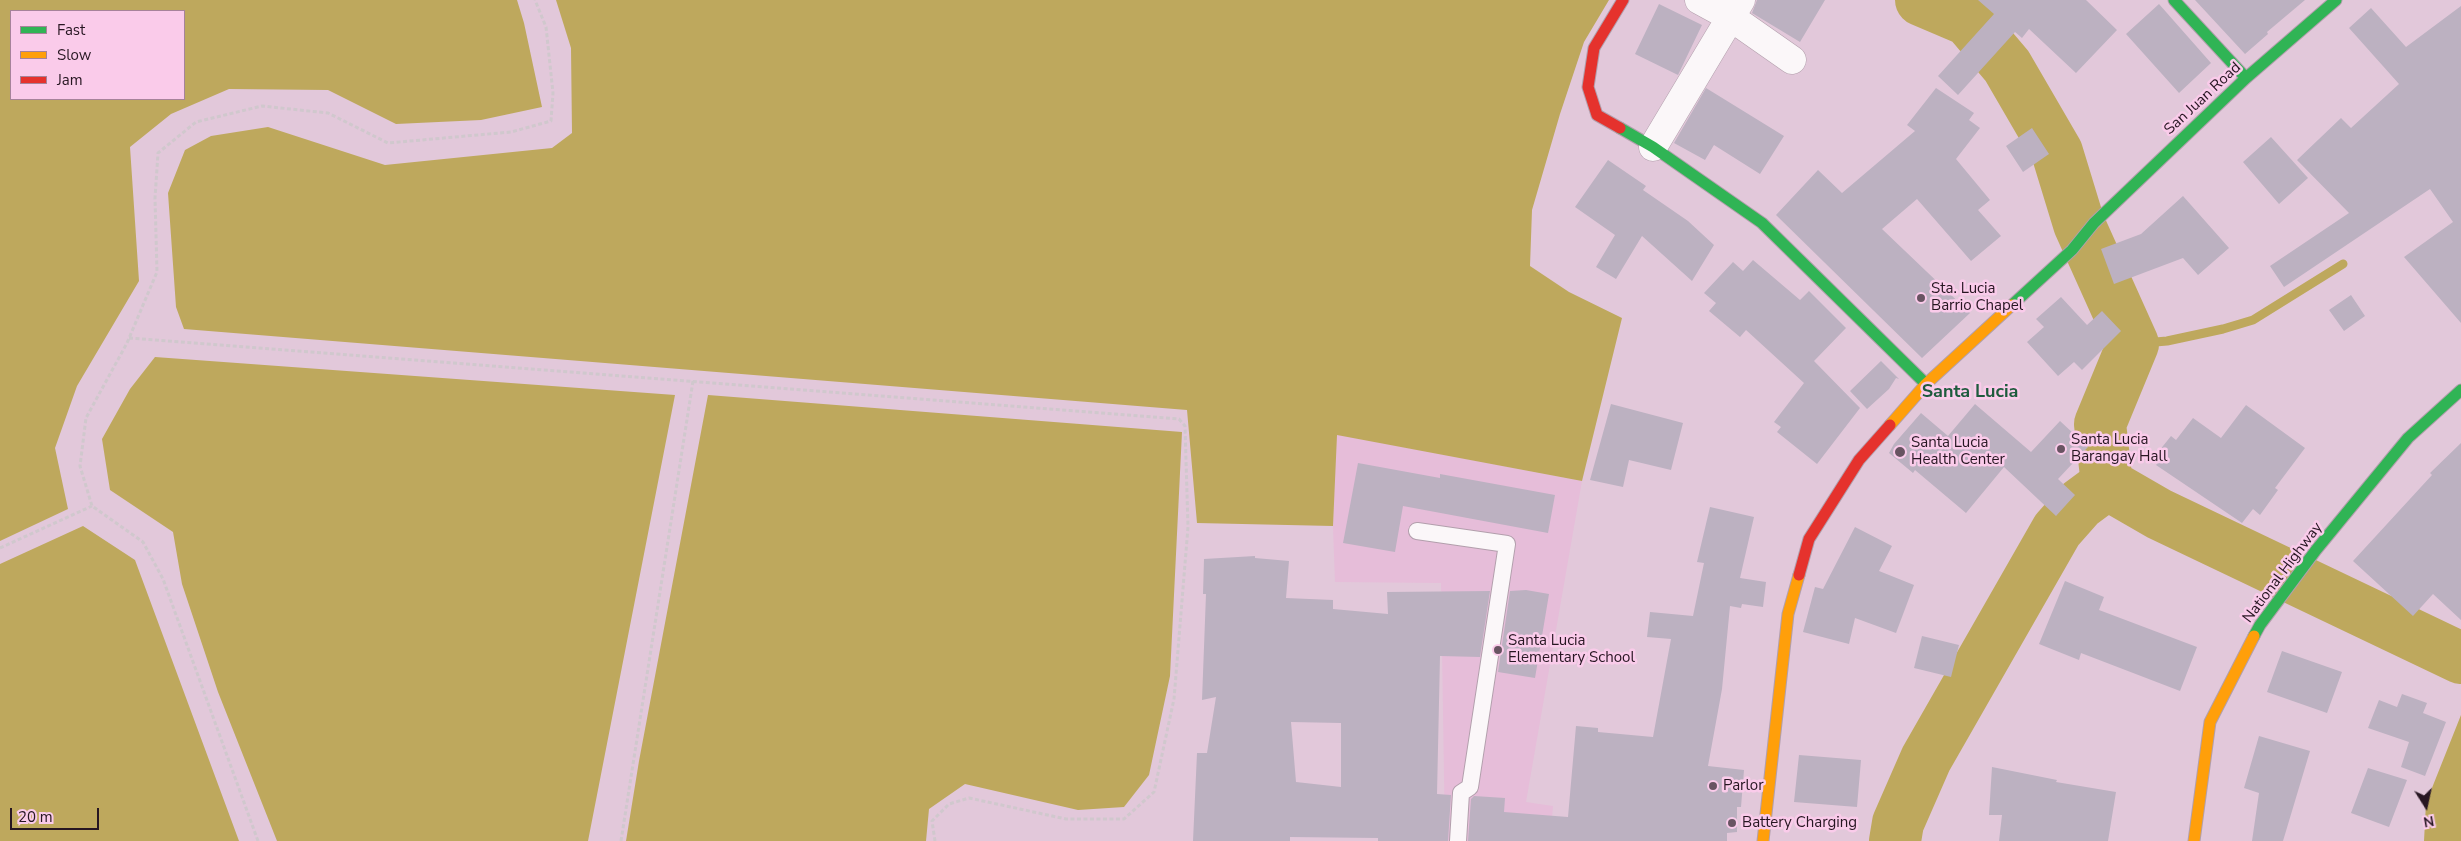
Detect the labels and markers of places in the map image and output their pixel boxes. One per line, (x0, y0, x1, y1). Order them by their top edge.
place label: Sta. Lucia Barrio Chapel (1931, 280, 2023, 315)
marker: Sta. Lucia Barrio Chapel (1915, 292, 1927, 304)
place label: Santa Lucia Barangay Hall (2071, 431, 2167, 466)
place label: Santa Lucia Health Center (1911, 434, 2005, 469)
marker: Santa Lucia Barangay Hall (2055, 443, 2067, 455)
marker: Santa Lucia Health Center (1893, 445, 1907, 459)
place label: Santa Lucia Elementary School (1508, 632, 1635, 667)
marker: Santa Lucia Elementary School (1492, 644, 1504, 656)
place label: Parlor (1723, 777, 1764, 795)
marker: Parlor (1707, 780, 1719, 792)
place label: Battery Charging (1742, 814, 1857, 832)
marker: Battery Charging (1726, 817, 1738, 829)

